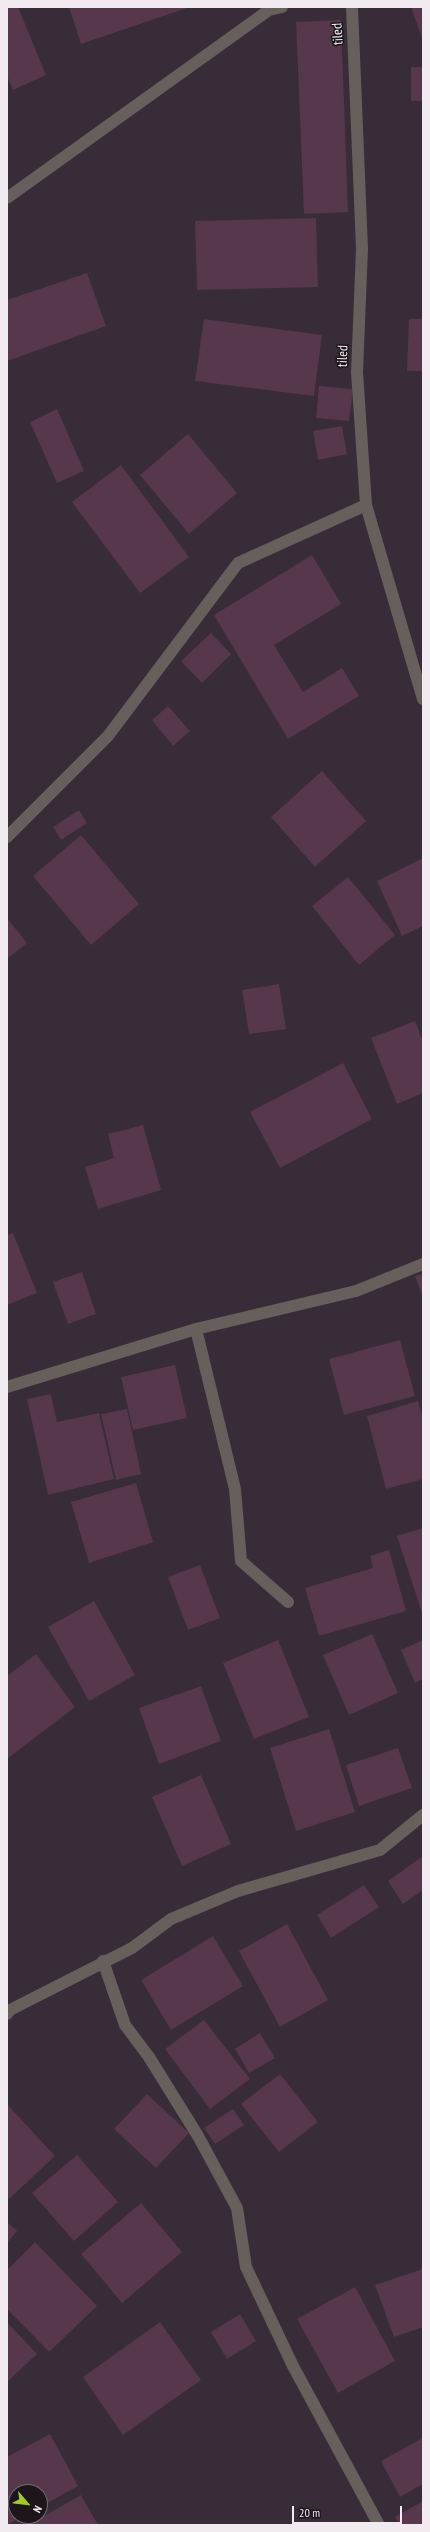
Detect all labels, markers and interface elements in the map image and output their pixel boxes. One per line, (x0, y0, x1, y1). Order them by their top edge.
street label: tiled (329, 23, 347, 45)
street label: tiled (334, 345, 352, 367)
north arrow (8, 2484, 48, 2524)
scale bar (294, 2498, 404, 2524)
text: N (30, 2503, 45, 2515)
text: 20 m (299, 2505, 320, 2520)

